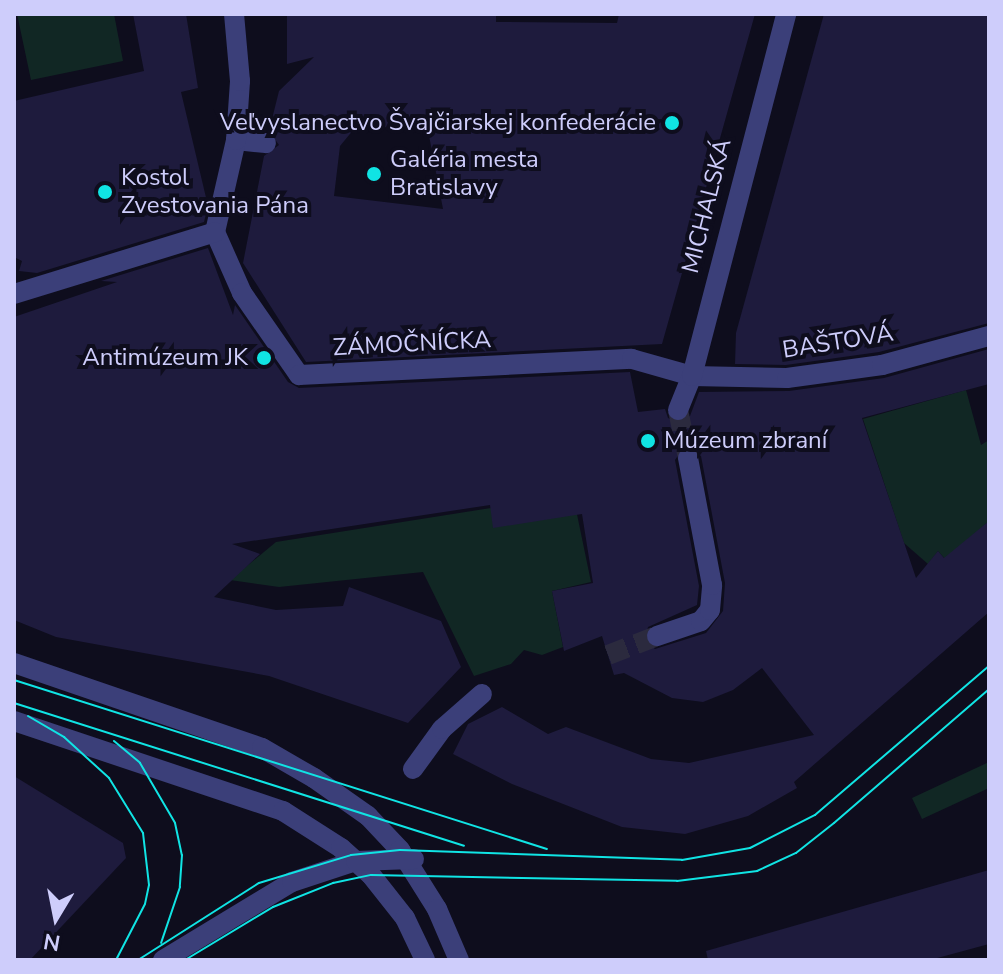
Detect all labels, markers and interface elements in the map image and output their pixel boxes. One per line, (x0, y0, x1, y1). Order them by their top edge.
place label: Veľvyslanectvo Švajčiarskej konfederácie (220, 109, 656, 137)
marker: Veľvyslanectvo Švajčiarskej konfederácie (663, 114, 681, 132)
street label: MICHALSKÁ (676, 136, 738, 276)
place label: Galéria mesta Bratislavy (390, 146, 539, 202)
place label: Kostol Zvestovania Pána (121, 164, 309, 220)
marker: Galéria mesta Bratislavy (365, 165, 383, 183)
marker: Kostol Zvestovania Pána (96, 183, 114, 201)
street label: BAŠTOVÁ (780, 319, 896, 365)
street label: ZÁMOČNÍCKA (332, 325, 492, 363)
place label: Antimúzeum JK (82, 344, 248, 372)
marker: Antimúzeum JK (255, 349, 273, 367)
place label: Múzeum zbraní (664, 427, 827, 455)
marker: Múzeum zbraní (639, 432, 657, 450)
north arrow (16, 878, 96, 958)
text: N (41, 925, 63, 958)

